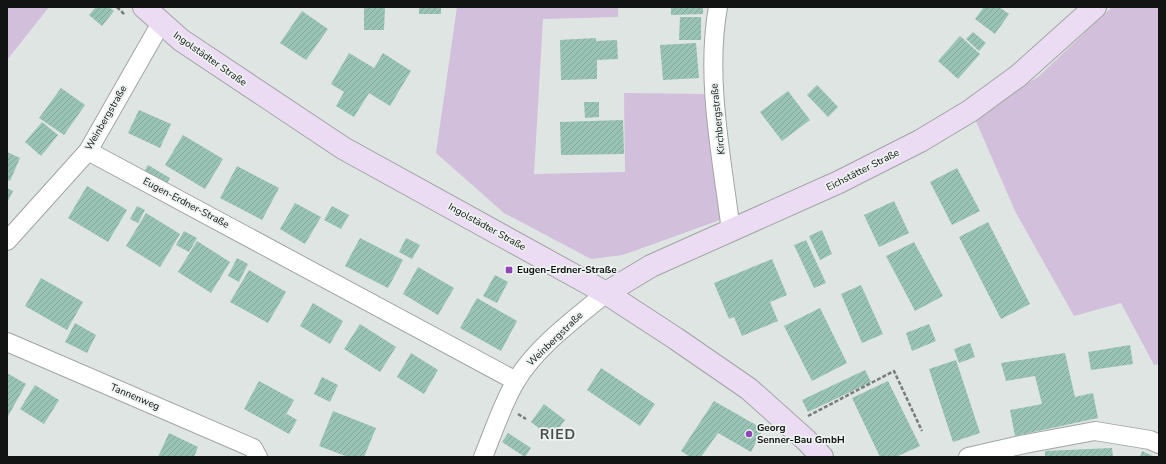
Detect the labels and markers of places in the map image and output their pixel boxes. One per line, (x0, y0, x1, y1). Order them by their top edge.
place label: Eugen-Erdner-Straße (517, 263, 617, 277)
marker: Eugen-Erdner-Straße (504, 265, 514, 275)
place label: Georg Senner-Bau GmbH (757, 421, 845, 447)
marker: Georg Senner-Bau GmbH (744, 429, 754, 439)

